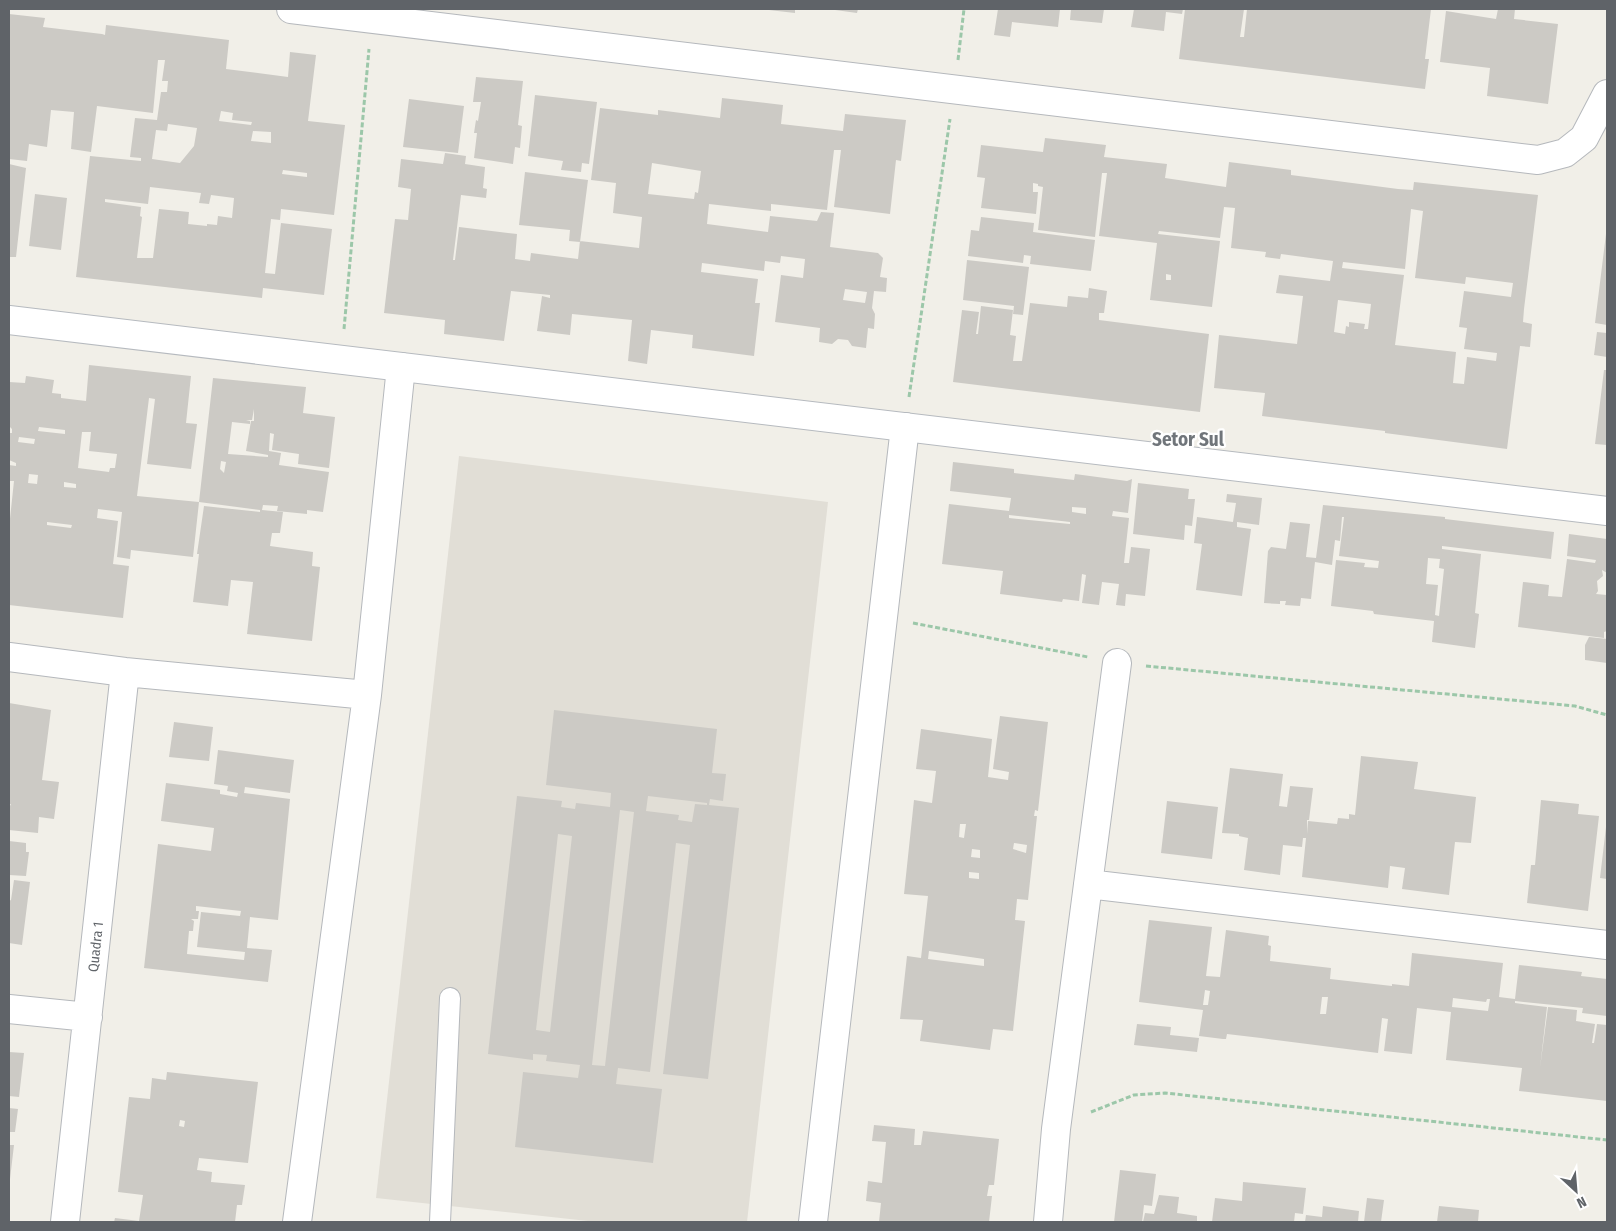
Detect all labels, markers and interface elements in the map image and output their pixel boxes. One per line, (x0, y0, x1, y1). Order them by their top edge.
district label: Setor Sul (1152, 428, 1225, 451)
street label: Quadra 1 (85, 921, 107, 973)
north arrow (1551, 1166, 1601, 1216)
text: N (1574, 1193, 1589, 1212)

